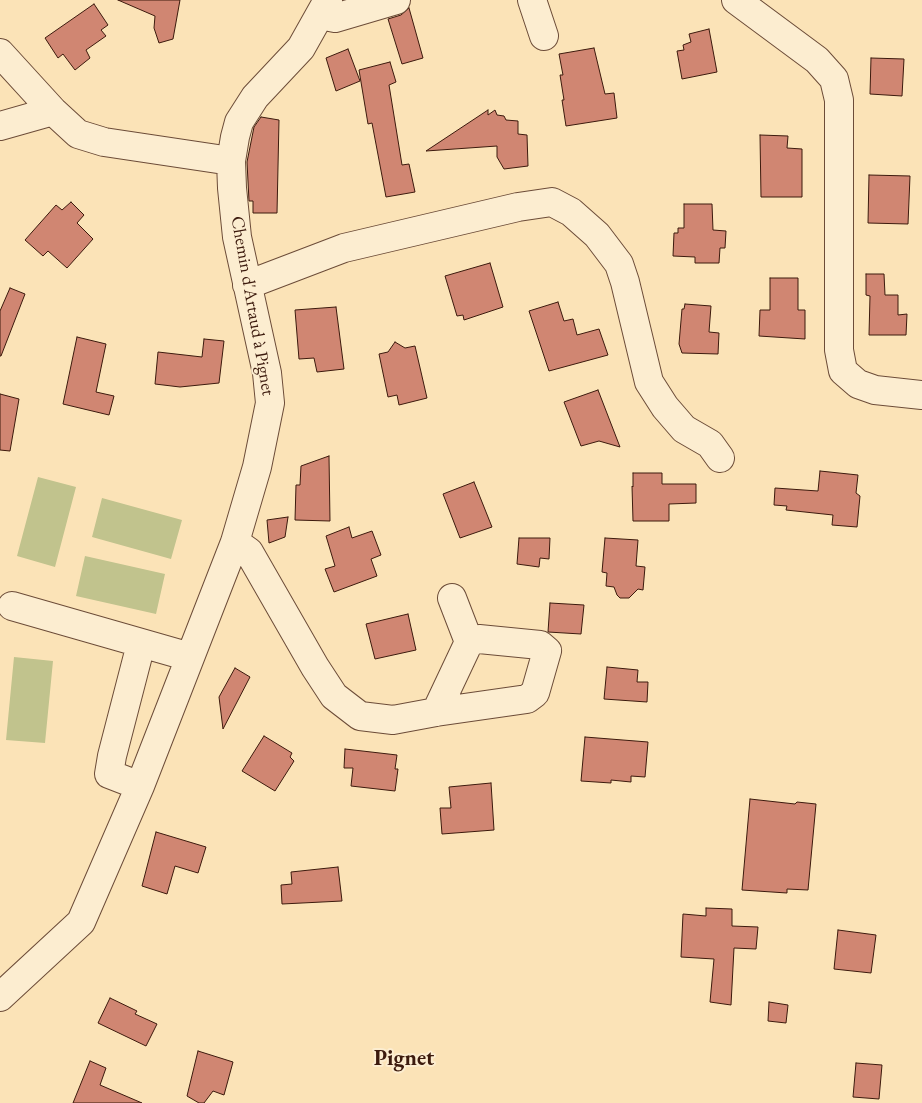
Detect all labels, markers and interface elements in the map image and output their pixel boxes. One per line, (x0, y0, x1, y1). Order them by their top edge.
street label: Chemin d'Artaud à Pignet (226, 215, 278, 397)
district label: Pignet (374, 1046, 434, 1072)

